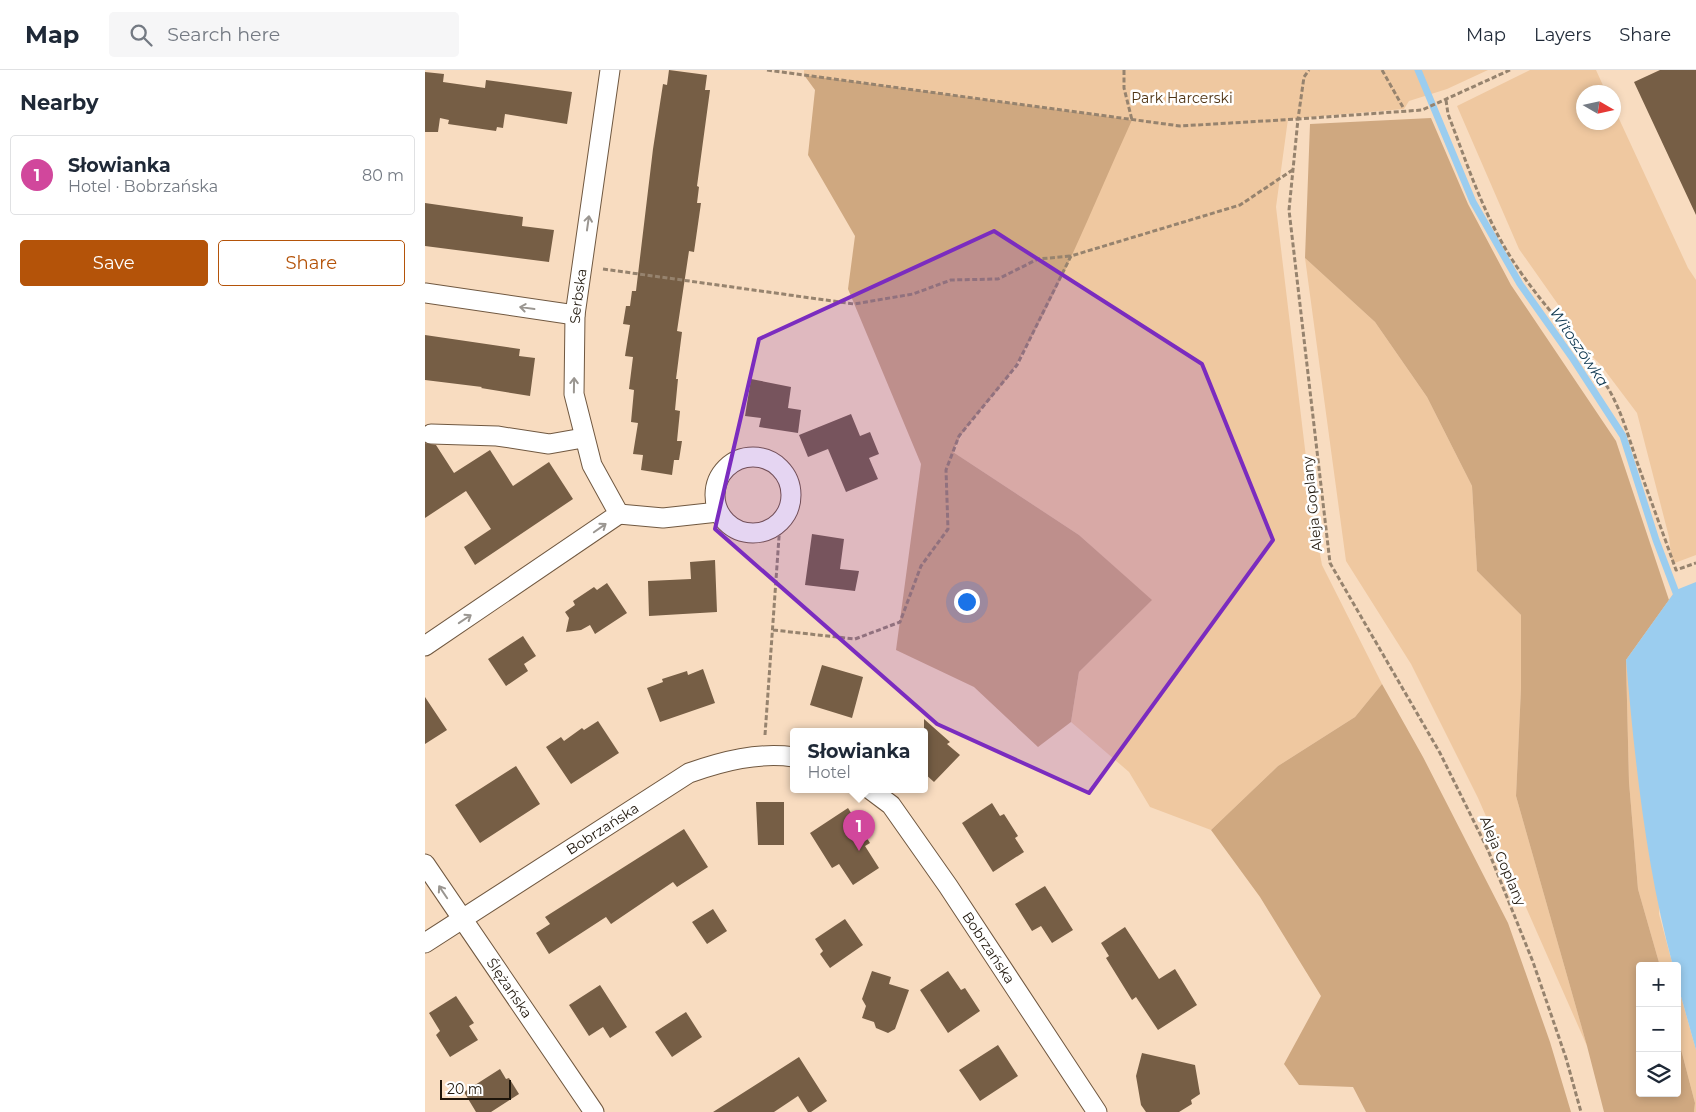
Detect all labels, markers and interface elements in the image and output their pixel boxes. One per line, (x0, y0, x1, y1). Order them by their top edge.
search box (109, 12, 459, 57)
text: Map (25, 20, 79, 49)
icon: search (127, 21, 155, 49)
text: Search here (167, 23, 280, 46)
text: Map (1466, 24, 1506, 46)
text: Layers (1534, 24, 1591, 46)
text: Share (1619, 24, 1671, 46)
north arrow (1576, 85, 1621, 130)
park label: Park Harcerski (1131, 89, 1233, 107)
text: Nearby (20, 90, 99, 115)
text: Słowianka (68, 154, 171, 177)
text: 1 (34, 166, 40, 185)
text: 80 m (362, 166, 404, 185)
text: Hotel · Bobrzańska (68, 177, 218, 196)
one-way arrow (583, 215, 593, 231)
button: Save (20, 240, 208, 286)
button: Share (218, 240, 405, 286)
street label: Serbska (566, 267, 591, 324)
one-way arrow (519, 302, 535, 312)
water label: Witoszówka (1546, 304, 1613, 390)
one-way arrow (569, 377, 579, 393)
street label: Aleja Goplany (1298, 455, 1326, 553)
one-way arrow (593, 523, 607, 533)
your location (954, 589, 980, 615)
one-way arrow (458, 614, 472, 624)
popup (790, 728, 928, 793)
text: Słowianka (808, 740, 910, 763)
text: Hotel (808, 763, 851, 782)
street label: Bobrzańska (563, 799, 642, 859)
pin: 1 (843, 810, 875, 851)
street label: Aleja Goplany (1476, 813, 1530, 909)
one-way arrow (438, 885, 448, 899)
street label: Bobrzańska (958, 908, 1019, 987)
street label: Ślężańska (483, 954, 536, 1022)
map controls (1636, 962, 1681, 1097)
button: + (1636, 962, 1681, 1007)
button: − (1636, 1007, 1681, 1052)
button: layers (1636, 1052, 1681, 1097)
scale bar (440, 1077, 511, 1100)
text: 20 m (447, 1080, 483, 1098)

